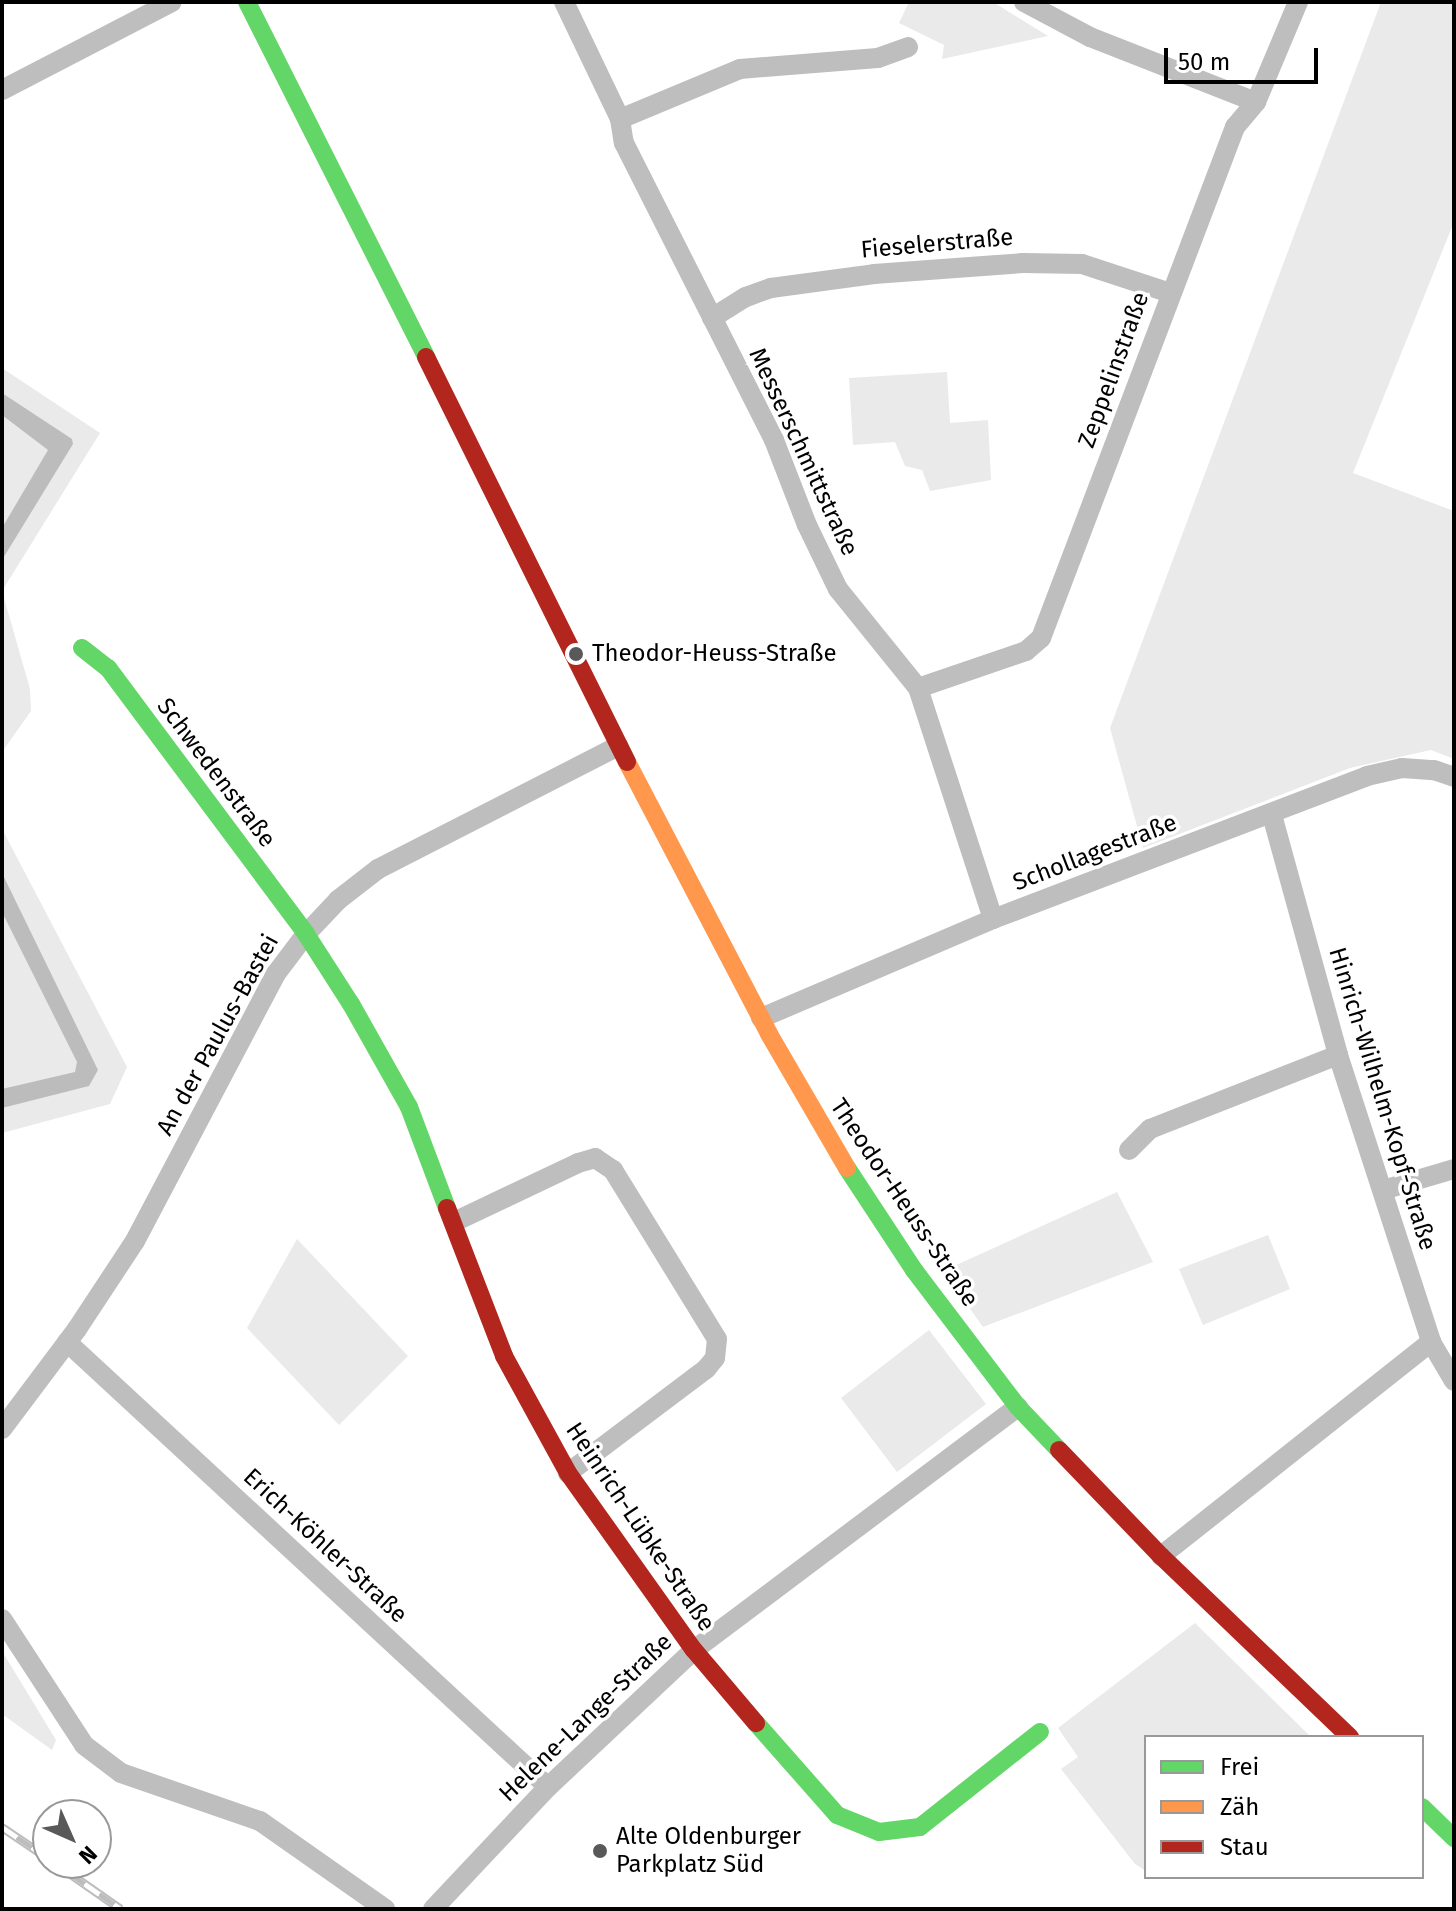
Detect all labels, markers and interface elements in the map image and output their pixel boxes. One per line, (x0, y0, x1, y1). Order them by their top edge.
scale bar (1168, 32, 1322, 82)
text: 50 m (1178, 48, 1230, 76)
street label: Fieselerstraße (860, 223, 1014, 265)
street label: Zeppelinstraße (1073, 288, 1155, 452)
street label: Messerschmittstraße (742, 344, 864, 560)
place label: Theodor-Heuss-Straße (592, 640, 837, 668)
marker: Theodor-Heuss-Straße (567, 645, 585, 663)
street label: Schwedenstraße (151, 693, 281, 853)
street label: Schollagestraße (1009, 809, 1181, 897)
street label: An der Paulus-Bastei (151, 929, 285, 1141)
street label: Hinrich-Wilhelm-Kopf-Straße (1322, 944, 1442, 1254)
street label: Theodor-Heuss-Straße (824, 1094, 984, 1312)
street label: Heinrich-Lübke-Straße (559, 1417, 721, 1637)
street label: Erich-Köhler-Straße (237, 1463, 413, 1629)
street label: Helene-Lange-Straße (493, 1628, 679, 1808)
legend (1144, 1735, 1424, 1879)
text: Frei (1220, 1753, 1259, 1781)
text: Zäh (1220, 1793, 1259, 1821)
north arrow (32, 1799, 112, 1879)
place label: Alte Oldenburger Parkplatz Süd (616, 1823, 801, 1879)
text: Stau (1220, 1833, 1269, 1861)
text: N (73, 1840, 103, 1870)
marker: Alte Oldenburger Parkplatz Süd (591, 1842, 609, 1860)

